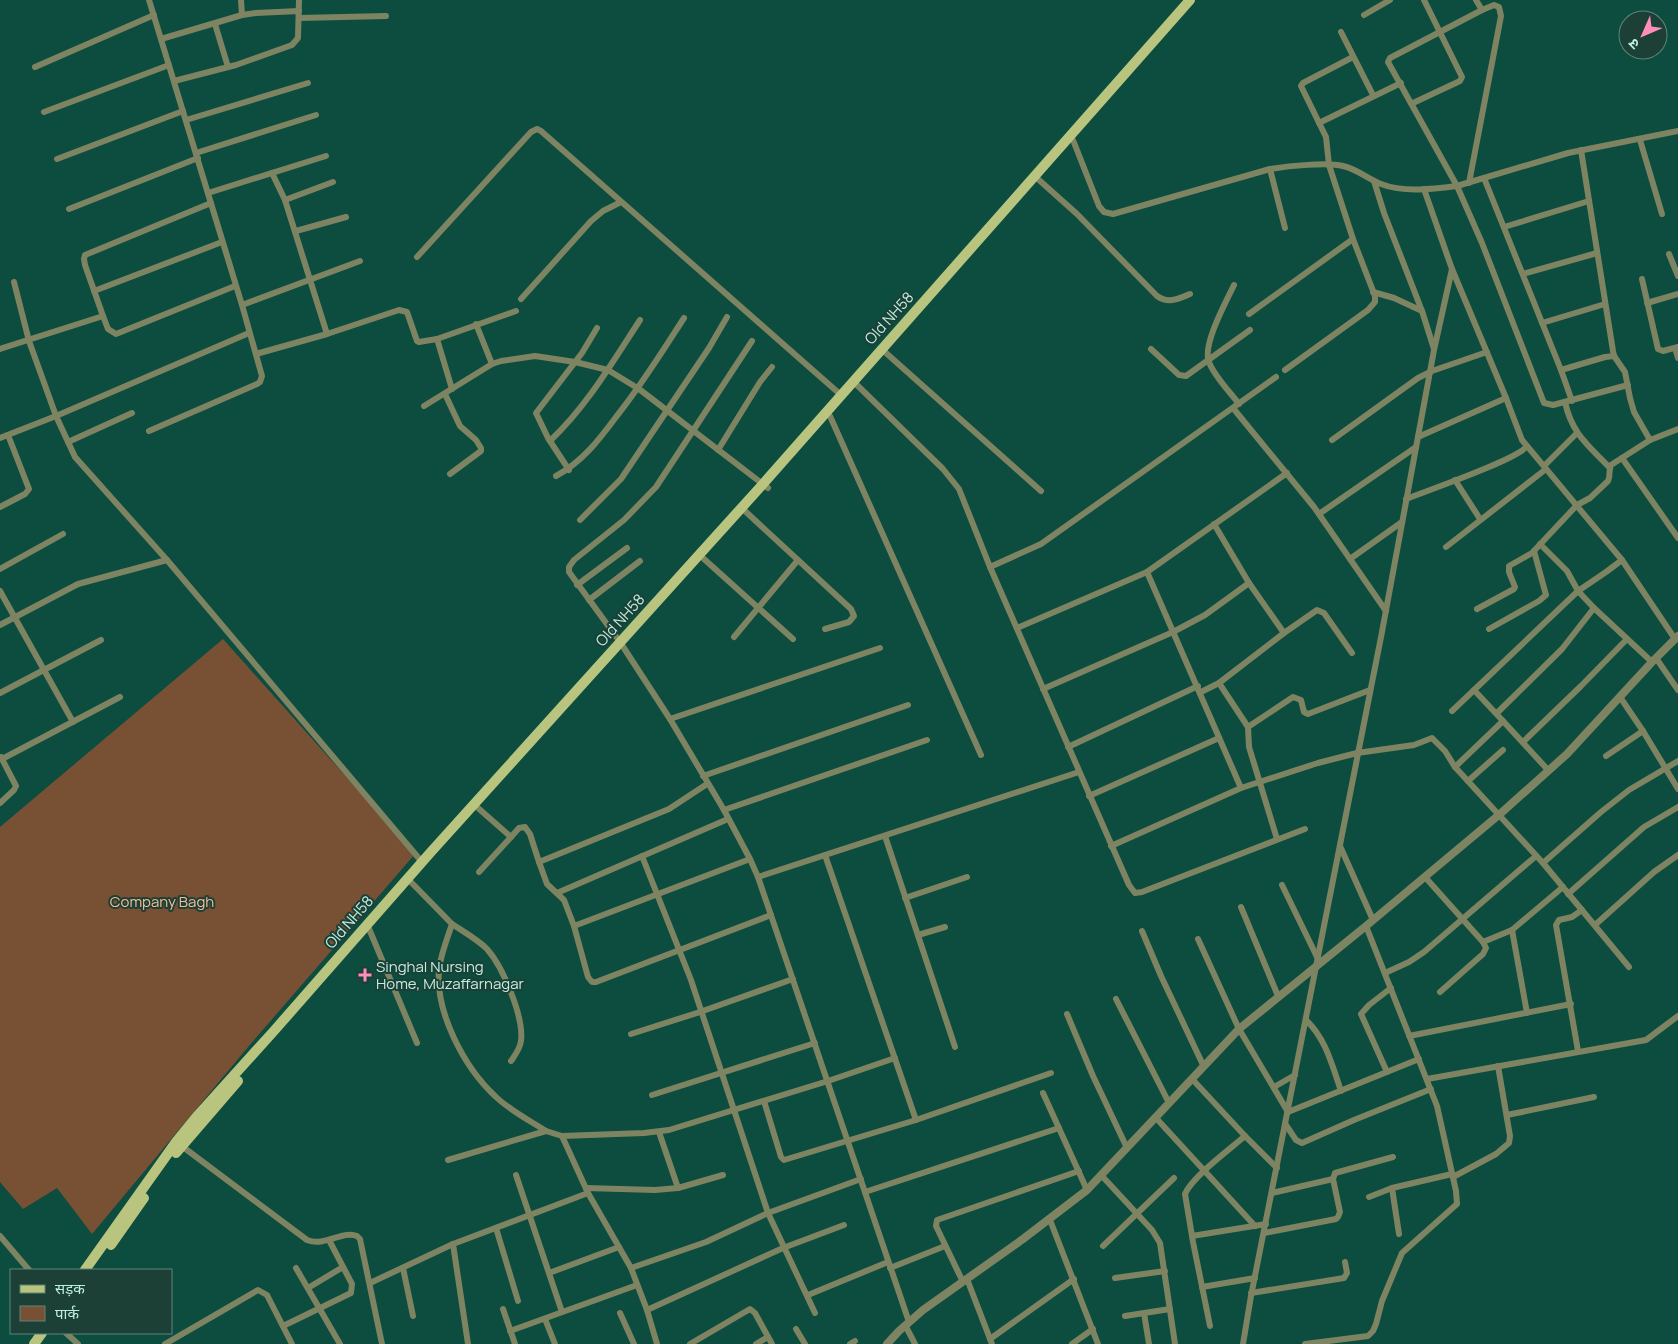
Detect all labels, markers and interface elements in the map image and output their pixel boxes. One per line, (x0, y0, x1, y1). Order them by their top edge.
north arrow (1618, 10, 1668, 60)
text: उ (1623, 34, 1643, 54)
street label: Old NH58 (860, 287, 918, 349)
street label: Old NH58 (591, 589, 649, 651)
park label: Company Bagh (110, 891, 214, 912)
street label: Old NH58 (320, 891, 378, 953)
place label: Singhal Nursing Home, Muzaffarnagar (376, 956, 525, 994)
marker: Singhal Nursing Home, Muzaffarnagar (358, 968, 372, 982)
legend (10, 1269, 172, 1334)
text: सड़क (55, 1278, 85, 1299)
text: पार्क (55, 1303, 79, 1324)

